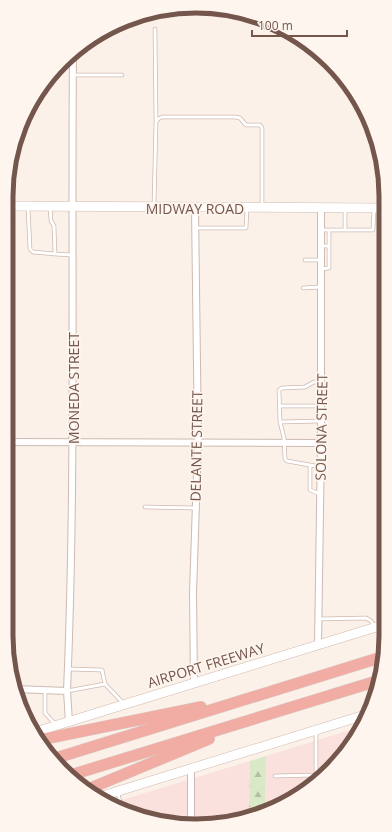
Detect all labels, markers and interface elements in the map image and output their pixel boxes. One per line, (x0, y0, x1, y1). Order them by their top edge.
scale bar (252, 12, 347, 38)
text: 100 m (258, 17, 293, 34)
street label: MIDWAY ROAD (146, 199, 244, 218)
street label: MONEDA STREET (64, 332, 83, 444)
street label: SOLONA STREET (311, 373, 331, 481)
street label: DELANTE STREET (186, 390, 206, 502)
street label: AIRPORT FREEWAY (145, 638, 267, 692)

